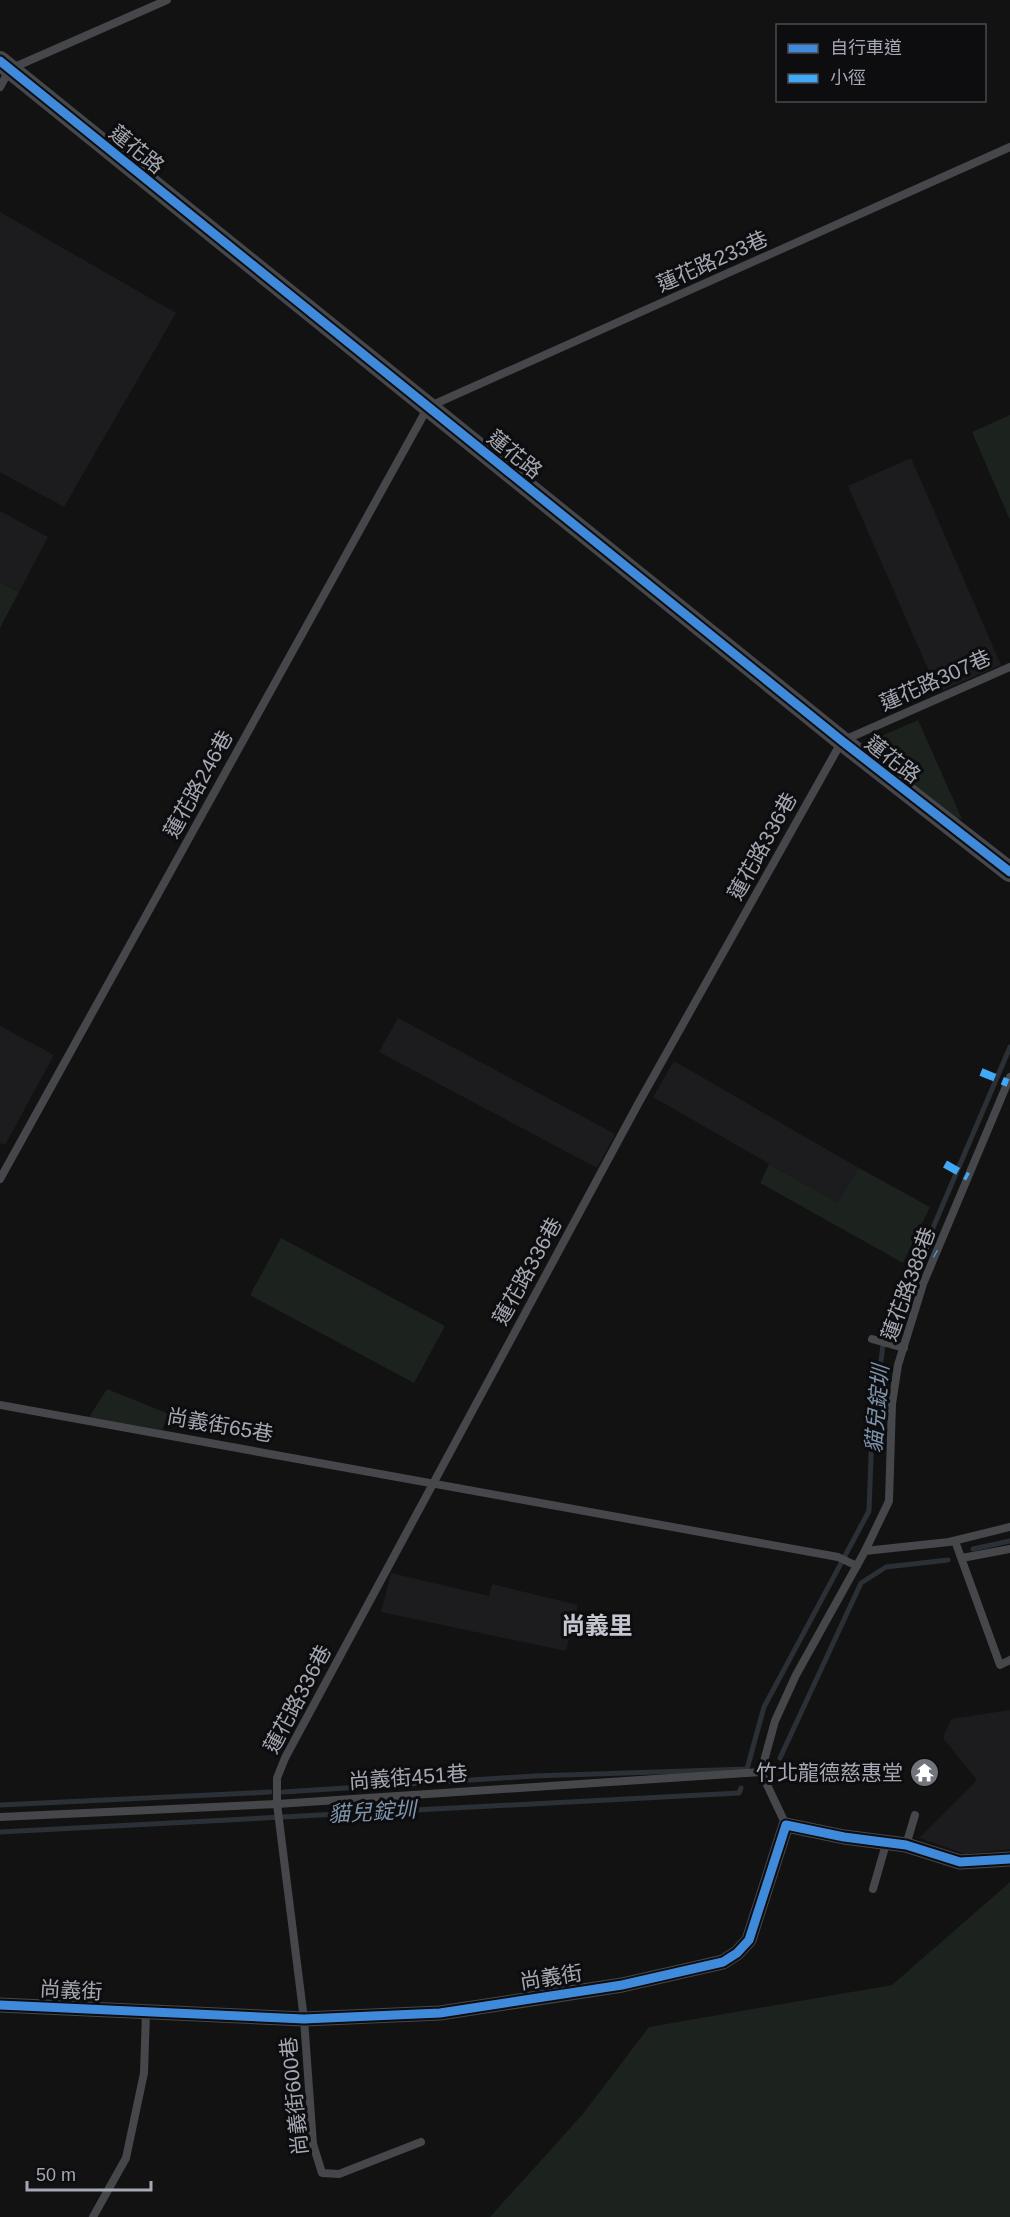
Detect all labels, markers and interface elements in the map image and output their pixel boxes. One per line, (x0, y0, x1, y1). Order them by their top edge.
legend (776, 24, 986, 102)
text: 自行車道 (830, 38, 902, 58)
text: 小徑 (830, 68, 866, 88)
street label: 蓮花路 (105, 120, 169, 178)
street label: 蓮花路233巷 (653, 226, 771, 296)
street label: 蓮花路 (483, 425, 547, 483)
street label: 蓮花路307巷 (876, 645, 994, 715)
street label: 蓮花路246巷 (159, 726, 237, 842)
street label: 蓮花路 (861, 731, 925, 787)
street label: 蓮花路336巷 (723, 788, 801, 904)
street label: 蓮花路336巷 (488, 1213, 566, 1329)
street label: 蓮花路388巷 (877, 1224, 939, 1344)
water label: 貓兒錠圳 (861, 1361, 894, 1454)
street label: 尚義街65巷 (165, 1404, 275, 1446)
district label: 尚義里 (561, 1612, 633, 1639)
street label: 蓮花路336巷 (259, 1641, 335, 1757)
temple icon: 竹北龍德慈惠堂 (908, 1756, 940, 1788)
street label: 尚義街451巷 (348, 1761, 468, 1793)
place label: 竹北龍德慈惠堂 (756, 1761, 903, 1784)
water label: 貓兒錠圳 (327, 1797, 420, 1827)
street label: 尚義街 (518, 1961, 584, 1993)
street label: 尚義街 (39, 1977, 103, 2003)
street label: 尚義街600巷 (276, 2036, 312, 2156)
scale bar (27, 2154, 152, 2192)
text: 50 m (36, 2165, 76, 2185)

